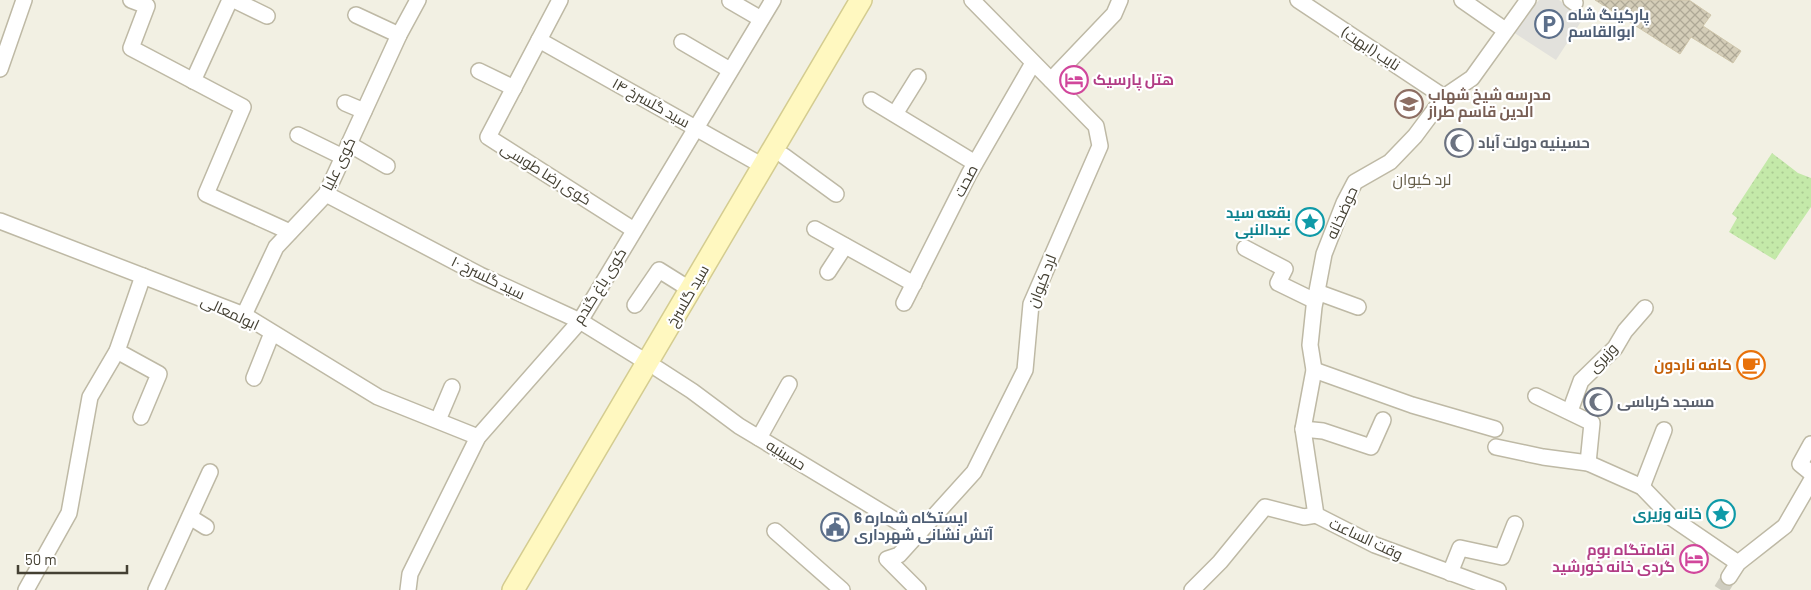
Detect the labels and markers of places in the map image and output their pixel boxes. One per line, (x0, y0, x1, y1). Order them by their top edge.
place label: پارکینگ شاه ابوالقاسم (1568, 5, 1650, 42)
parking icon: پارکینگ شاه ابوالقاسم (1534, 9, 1564, 39)
hotel icon: هتل پارسیک (1059, 65, 1089, 95)
place label: هتل پارسیک (1093, 70, 1174, 91)
place label: مدرسه شیخ شهاب الدین قاسم طراز (1427, 85, 1551, 122)
school or university icon: مدرسه شیخ شهاب الدین قاسم طراز (1394, 89, 1424, 119)
mosque icon: حسینیه دولت آباد (1444, 128, 1474, 158)
place label: حسینیه دولت آباد (1478, 133, 1590, 152)
place label: بقعه سید عبدالنبی (1226, 203, 1291, 239)
place icon: بقعه سید عبدالنبی (1295, 207, 1325, 237)
cafe icon: کافه ناردون (1736, 350, 1766, 380)
place label: کافه ناردون (1654, 355, 1732, 374)
mosque icon: مسجد کرباسی (1583, 387, 1613, 417)
place label: مسجد کرباسی (1617, 392, 1714, 411)
place icon: خانه وزیری (1706, 499, 1736, 529)
place label: خانه وزیری (1633, 504, 1702, 523)
place label: ایستگاه شماره 6 آتش نشانی شهرداری (854, 508, 994, 544)
public building icon: ایستگاه شماره 6 آتش نشانی شهرداری (820, 512, 850, 542)
place label: اقامتگاه بوم گردی خانه خورشید (1552, 540, 1675, 576)
hotel icon: اقامتگاه بوم گردی خانه خورشید (1679, 544, 1709, 574)

